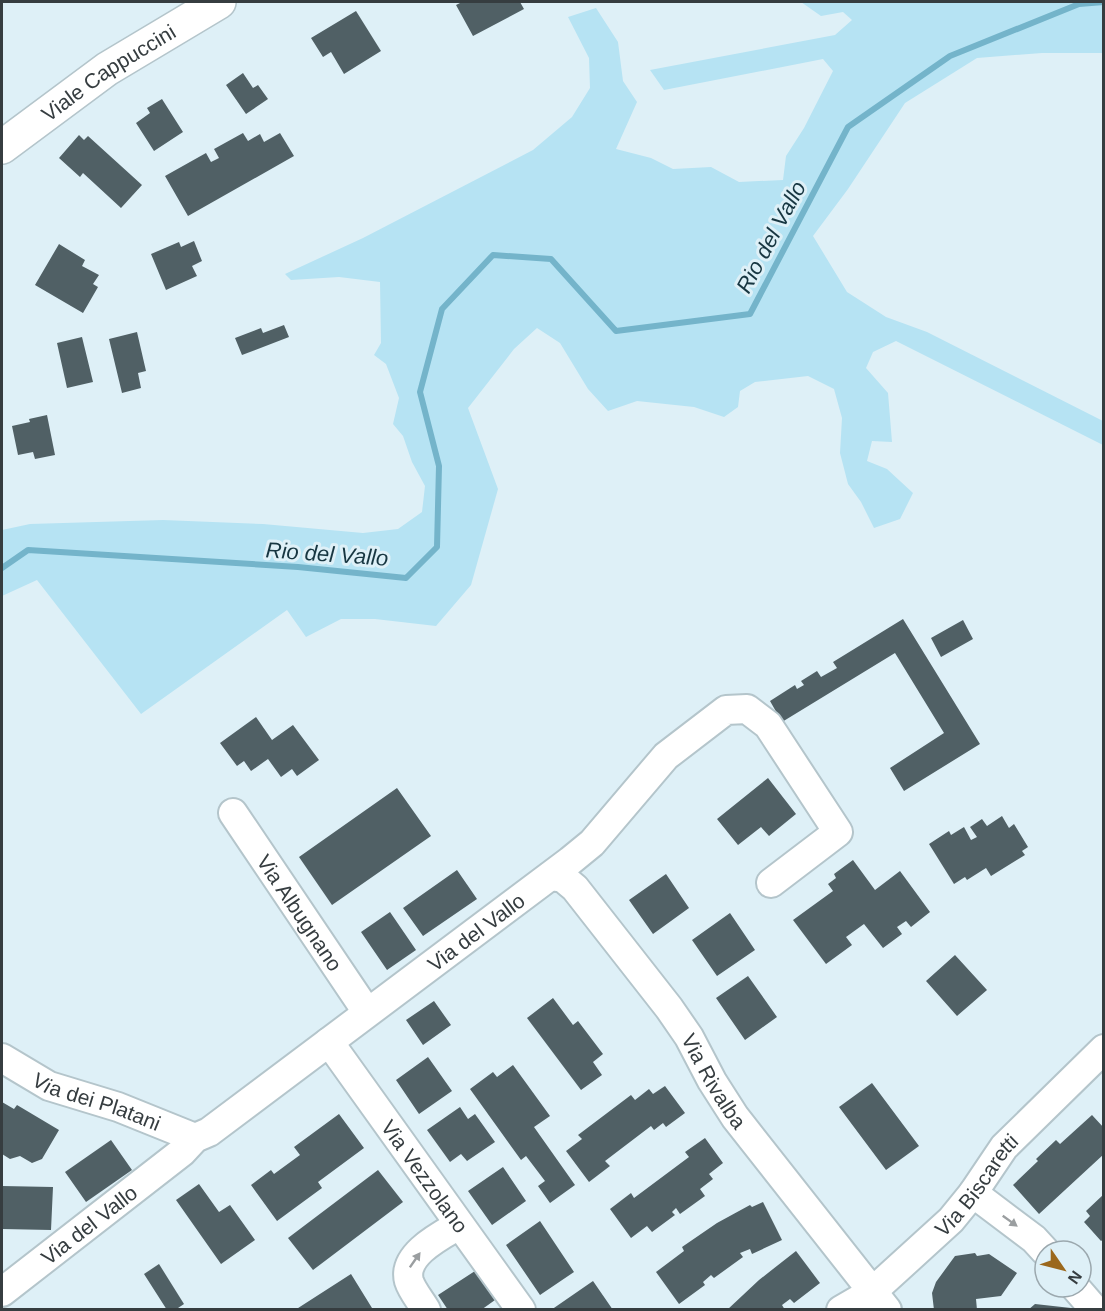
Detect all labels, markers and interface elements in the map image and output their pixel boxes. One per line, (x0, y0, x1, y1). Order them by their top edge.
street label: Viale Cappuccini (37, 19, 179, 125)
water label: Rio del Vallo (731, 177, 811, 297)
water label: Rio del Vallo (265, 537, 389, 571)
street label: Via Albugnano (253, 850, 347, 975)
street label: Via del Vallo (423, 888, 529, 975)
street label: Via Rivalba (678, 1030, 751, 1133)
street label: Via dei Platani (29, 1068, 164, 1135)
street label: Via Vezzolano (377, 1115, 473, 1237)
street label: Via Biscaretti (930, 1129, 1022, 1241)
street label: Via del Vallo (36, 1180, 141, 1269)
one-way arrow (1002, 1215, 1018, 1227)
north arrow (1033, 1239, 1093, 1299)
one-way arrow (409, 1252, 421, 1268)
text: N (1065, 1268, 1085, 1287)

